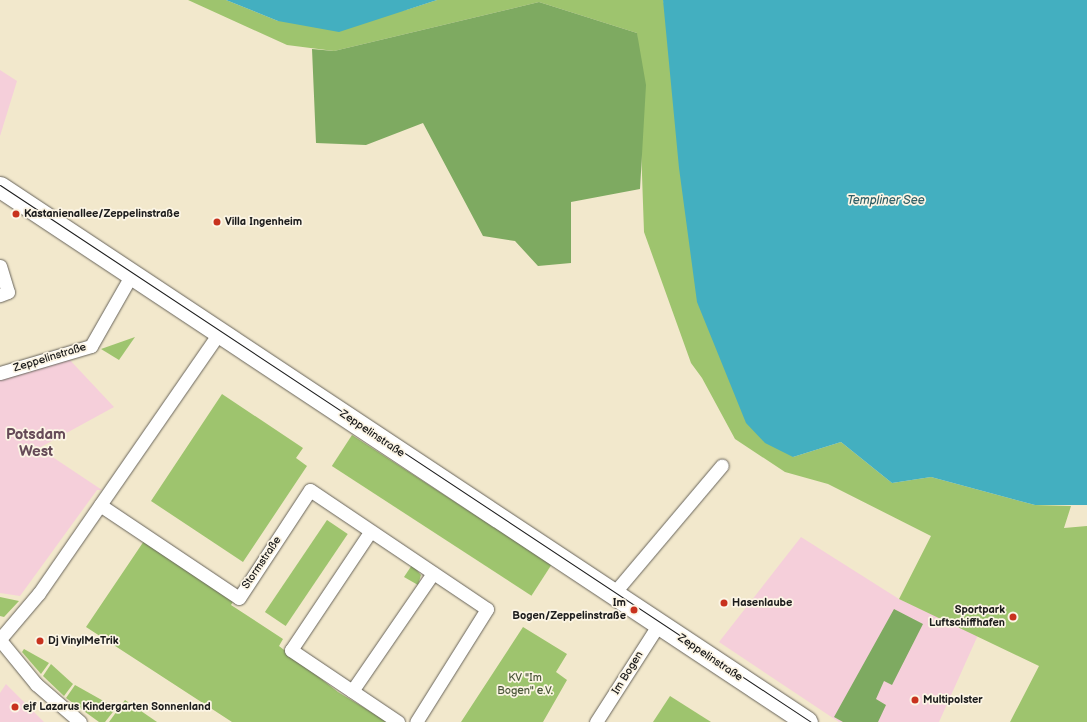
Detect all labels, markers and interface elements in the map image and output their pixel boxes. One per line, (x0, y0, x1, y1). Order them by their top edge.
water label: Templiner See (847, 194, 925, 208)
place label: Kastanienallee/Zeppelinstraße (24, 207, 179, 221)
marker: Kastanienallee/Zeppelinstraße (11, 209, 21, 219)
place label: Villa Ingenheim (225, 215, 302, 229)
marker: Villa Ingenheim (212, 217, 222, 227)
street label: Zeppelinstraße (12, 341, 88, 375)
street label: Zeppelinstraße (337, 407, 407, 461)
district label: Potsdam West (6, 425, 66, 460)
street label: Stormstraße (240, 534, 284, 592)
place label: Hasenlaube (732, 596, 792, 610)
place label: Im Bogen/Zeppelinstraße (512, 597, 626, 623)
marker: Hasenlaube (719, 598, 729, 608)
place label: Sportpark Luftschiffhafen (929, 604, 1005, 630)
marker: Im Bogen/Zeppelinstraße (629, 605, 639, 615)
marker: Sportpark Luftschiffhafen (1008, 612, 1018, 622)
street label: Zeppelinstraße (675, 631, 745, 685)
place label: Dj VinylMeTrik (48, 634, 119, 648)
marker: Dj VinylMeTrik (35, 636, 45, 646)
street label: Im Bogen (610, 649, 646, 697)
park label: KV "Im Bogen" e.V. (497, 672, 553, 698)
place label: Multipolster (923, 693, 983, 707)
marker: Multipolster (910, 695, 920, 705)
place label: ejf Lazarus Kindergarten Sonnenland (23, 700, 211, 714)
marker: ejf Lazarus Kindergarten Sonnenland (10, 702, 20, 712)

